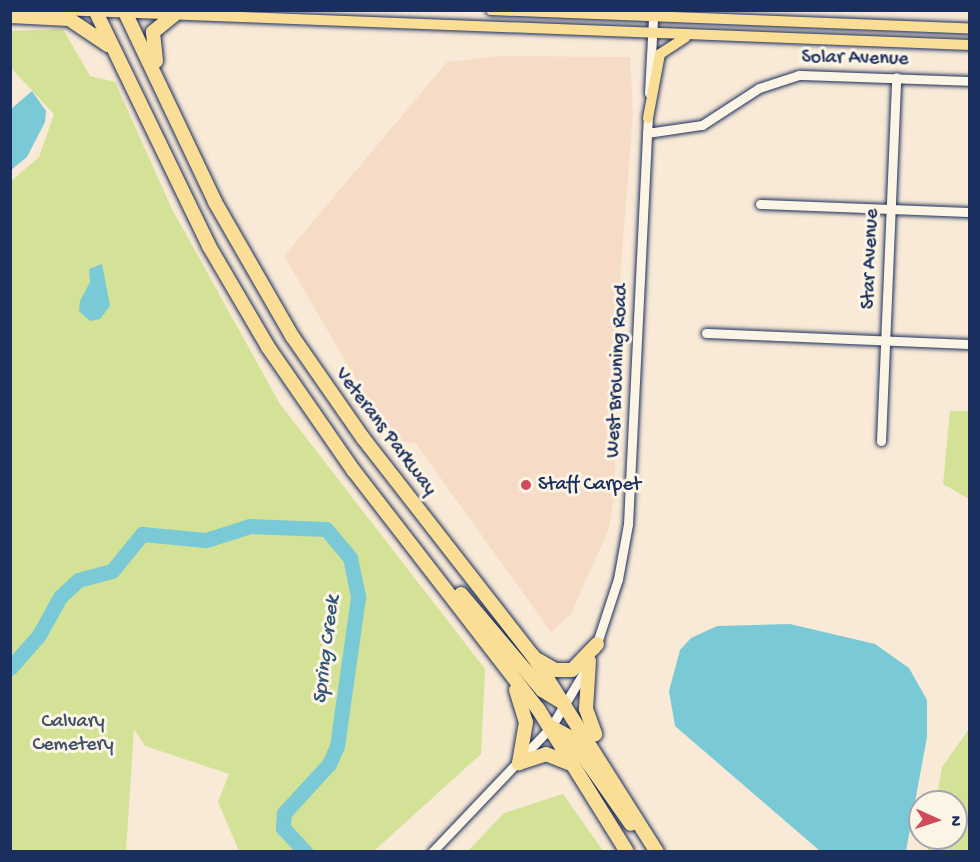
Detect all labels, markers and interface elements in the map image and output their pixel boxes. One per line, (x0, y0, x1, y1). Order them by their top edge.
street label: Solar Avenue (801, 46, 909, 72)
street label: Star Avenue (857, 208, 885, 310)
street label: West Browning Road (601, 284, 635, 458)
street label: Veterans Parkway (329, 363, 441, 501)
place label: Staff Carpet (538, 473, 641, 497)
marker: Staff Carpet (519, 478, 533, 492)
water label: Spring Creek (309, 594, 347, 706)
park label: Calvary Cemetery (32, 711, 114, 758)
north arrow (908, 790, 968, 850)
text: N (945, 815, 964, 827)

